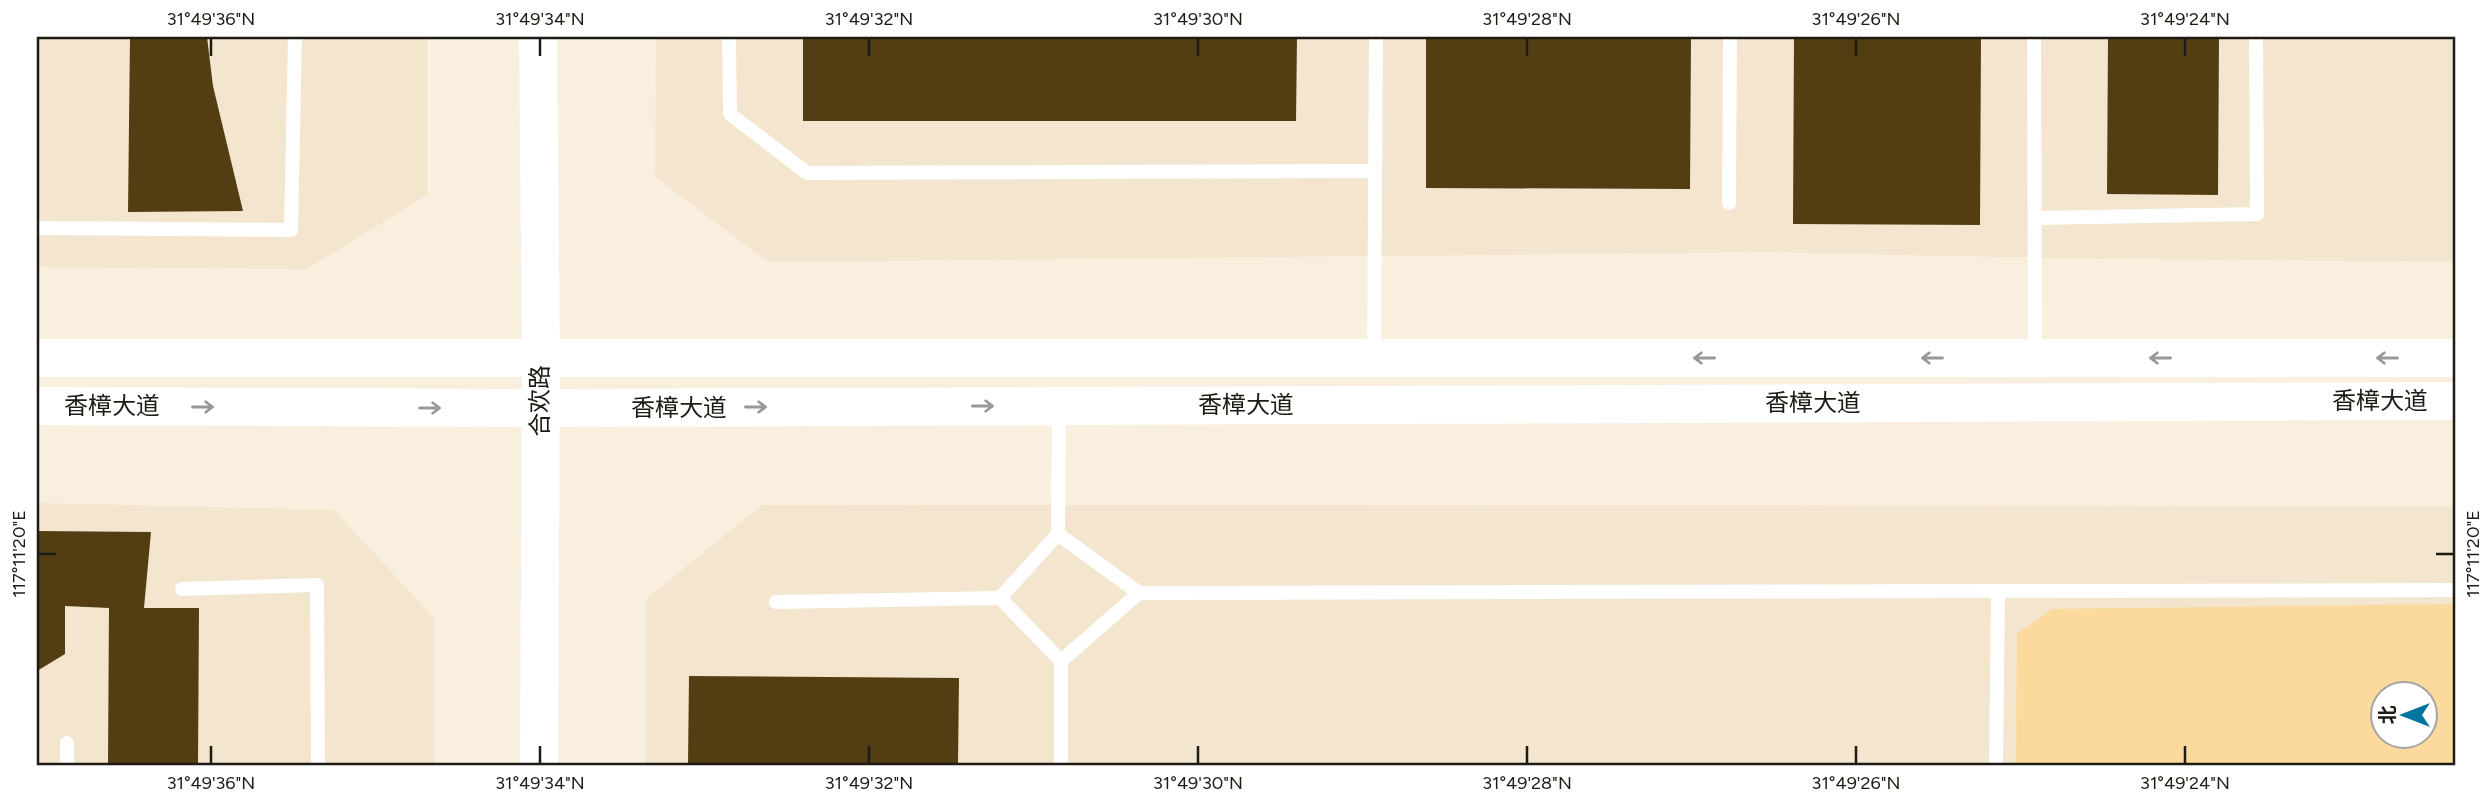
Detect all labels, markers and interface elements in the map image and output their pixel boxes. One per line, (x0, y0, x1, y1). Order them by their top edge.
text: 31°49'36"N (167, 8, 255, 30)
text: 31°49'34"N (495, 8, 585, 30)
text: 31°49'32"N (825, 8, 913, 30)
text: 31°49'30"N (1153, 8, 1243, 30)
text: 31°49'28"N (1482, 8, 1572, 30)
text: 31°49'26"N (1812, 8, 1900, 30)
text: 31°49'24"N (2140, 8, 2230, 30)
one-way arrow (1693, 351, 1716, 365)
one-way arrow (1921, 351, 1944, 365)
one-way arrow (2148, 351, 2171, 365)
one-way arrow (2376, 351, 2399, 365)
street label: 合欢路 (525, 365, 554, 437)
street label: 香樟大道 (2332, 386, 2428, 415)
street label: 香樟大道 (1765, 388, 1861, 417)
street label: 香樟大道 (1198, 390, 1294, 419)
street label: 香樟大道 (64, 391, 160, 420)
street label: 香樟大道 (631, 393, 727, 422)
one-way arrow (972, 399, 995, 413)
one-way arrow (191, 400, 214, 413)
one-way arrow (744, 400, 767, 414)
one-way arrow (419, 401, 442, 415)
text: 117°11'20"E (8, 510, 30, 598)
text: 117°11'20"E (2462, 510, 2484, 598)
north arrow (2370, 680, 2440, 750)
text: 北 (2376, 705, 2399, 725)
text: 31°49'36"N (167, 772, 255, 794)
text: 31°49'34"N (495, 772, 585, 794)
text: 31°49'32"N (825, 772, 913, 794)
text: 31°49'30"N (1153, 772, 1243, 794)
text: 31°49'28"N (1482, 772, 1572, 794)
text: 31°49'26"N (1812, 772, 1900, 794)
text: 31°49'24"N (2140, 772, 2230, 794)

